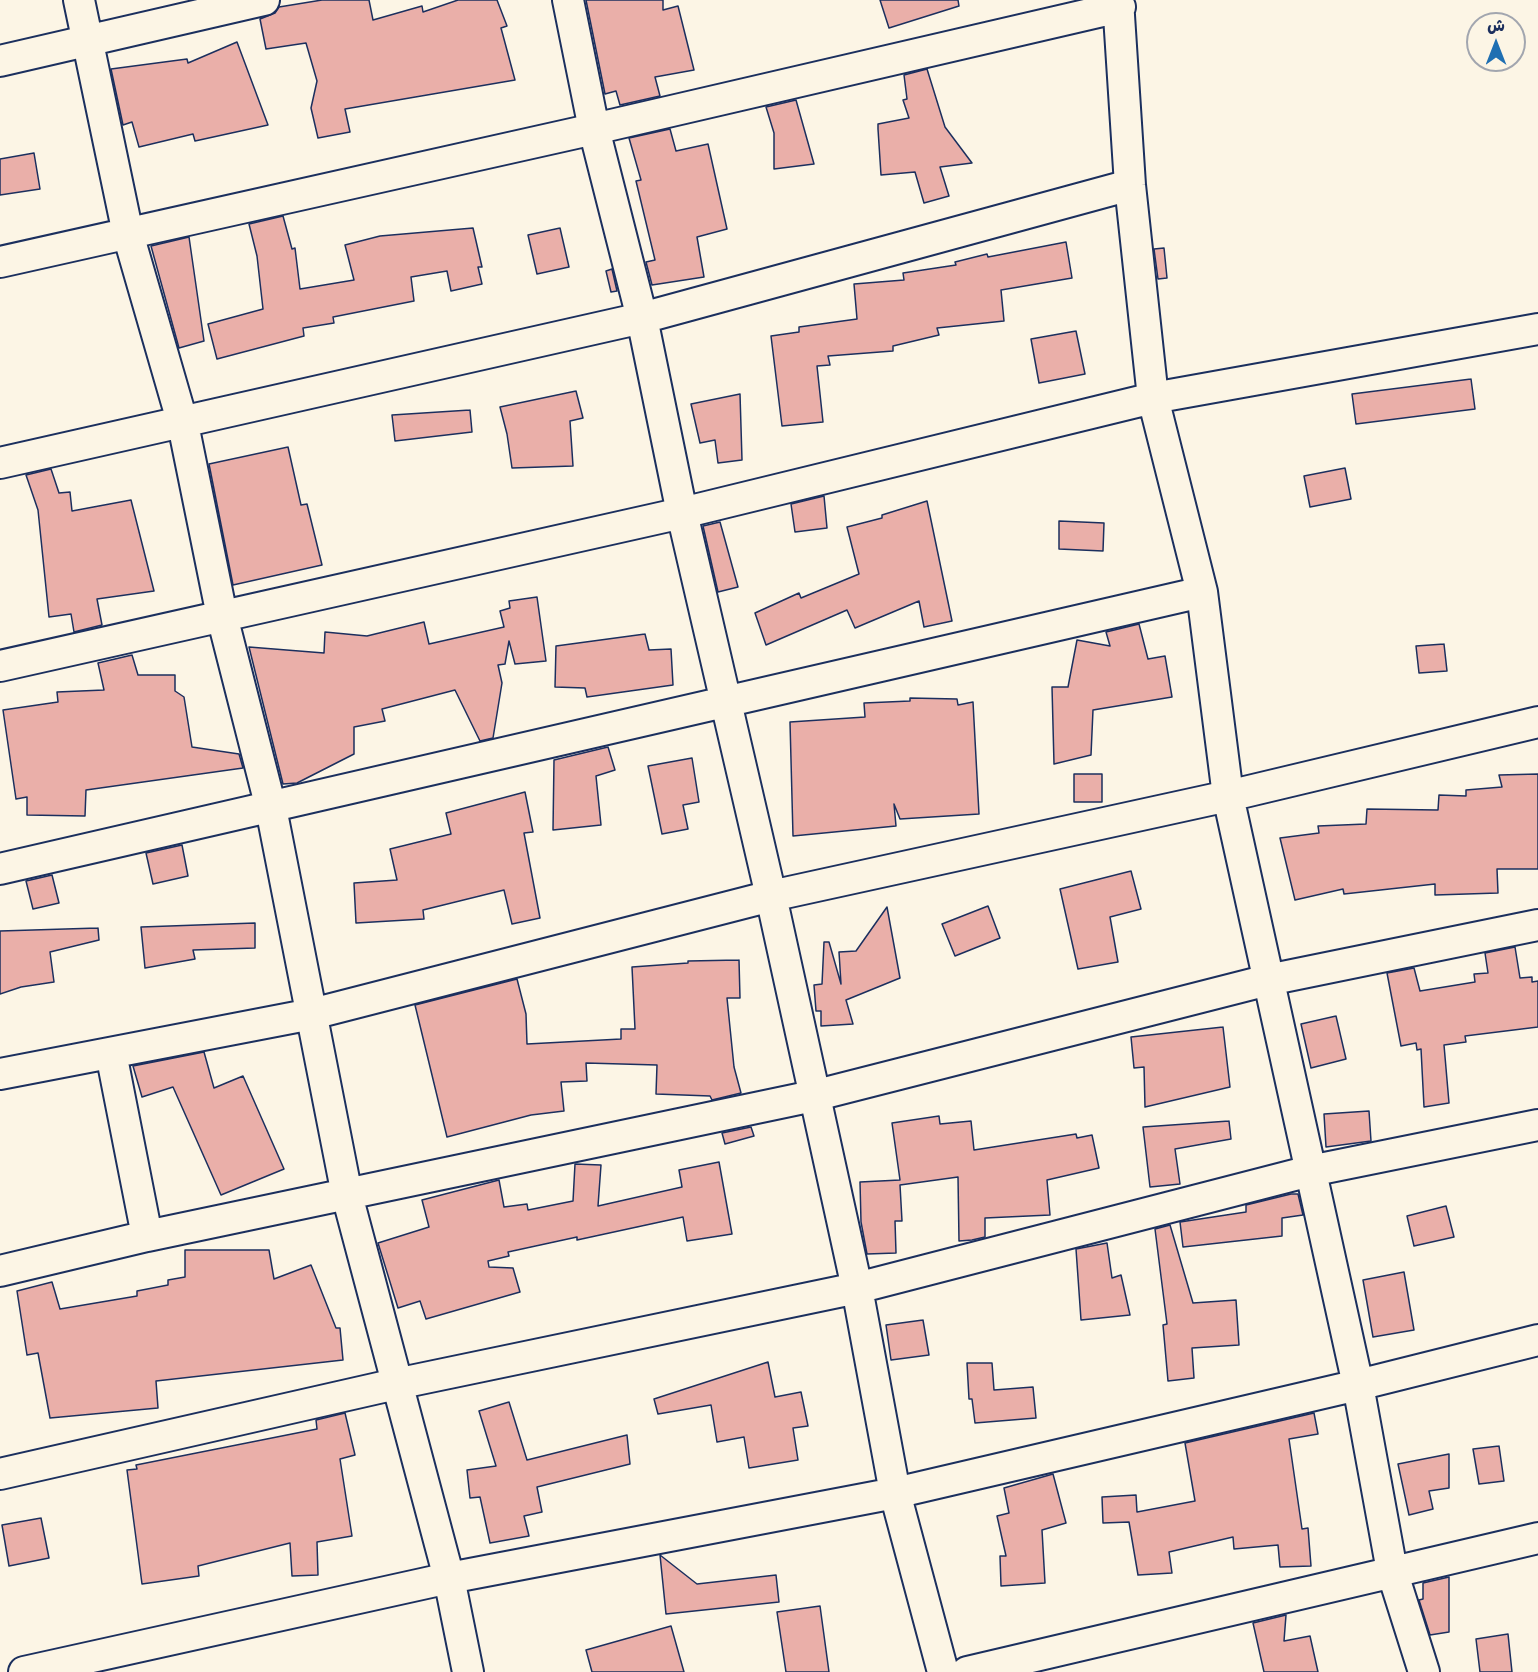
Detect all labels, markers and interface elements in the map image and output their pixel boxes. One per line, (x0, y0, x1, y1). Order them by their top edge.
north arrow (1466, 12, 1526, 72)
text: ش (1487, 16, 1505, 36)

